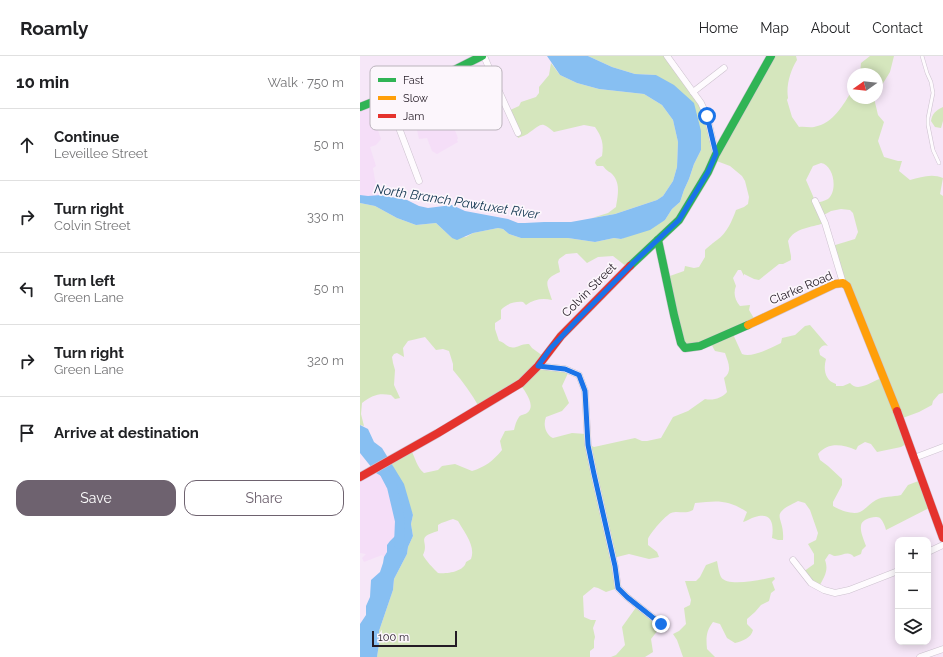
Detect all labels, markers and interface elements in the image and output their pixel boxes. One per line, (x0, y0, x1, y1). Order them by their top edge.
text: Roamly (20, 17, 88, 39)
text: Home (699, 20, 738, 36)
text: Map (760, 20, 789, 36)
text: About (811, 20, 850, 36)
text: Contact (872, 20, 923, 36)
legend (370, 66, 502, 130)
north arrow (847, 68, 883, 104)
text: 10 min (16, 72, 69, 92)
text: Fast (403, 74, 424, 87)
text: Walk · 750 m (267, 75, 344, 90)
text: Slow (403, 92, 428, 105)
route start (698, 107, 716, 125)
text: Jam (403, 110, 424, 123)
text: Continue (54, 128, 119, 146)
icon: ahead (16, 134, 38, 156)
text: 50 m (314, 137, 344, 152)
text: Leveillee Street (54, 146, 148, 161)
water label: North Branch Pawtuxet River (373, 181, 541, 222)
text: Turn right (54, 200, 124, 218)
icon: right (16, 206, 38, 228)
text: 330 m (307, 209, 344, 224)
text: Colvin Street (54, 218, 131, 233)
street label: Colvin Street (559, 260, 619, 320)
street label: Clarke Road (767, 268, 835, 308)
text: Turn left (54, 272, 115, 290)
icon: left (16, 278, 38, 300)
text: 50 m (314, 281, 344, 296)
text: Green Lane (54, 290, 124, 305)
text: Turn right (54, 344, 124, 362)
icon: right (16, 350, 38, 372)
text: 320 m (307, 353, 344, 368)
text: Green Lane (54, 362, 124, 377)
icon: arrive (16, 422, 38, 444)
text: Arrive at destination (54, 424, 199, 442)
button: Save (16, 480, 176, 516)
button: Share (184, 480, 344, 516)
map controls (895, 537, 931, 645)
button: + (895, 537, 931, 573)
button: − (895, 573, 931, 609)
button: layers (895, 609, 931, 645)
route end (652, 615, 670, 633)
scale bar (372, 629, 457, 648)
text: 100 m (378, 631, 409, 644)

